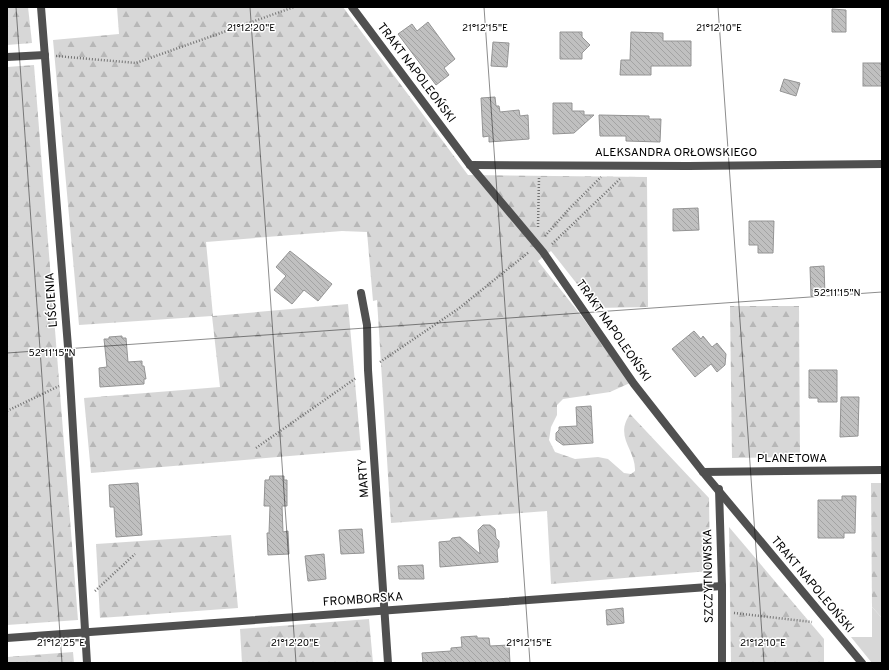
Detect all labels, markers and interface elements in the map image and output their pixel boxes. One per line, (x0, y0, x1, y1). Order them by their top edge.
street label: TRAKT NAPOLEOŃSKI (373, 20, 459, 126)
text: 21°12'20"E (227, 22, 275, 35)
text: 21°12'15"E (462, 22, 508, 35)
text: 21°12'10"E (696, 22, 742, 35)
street label: ALEKSANDRA ORŁOWSKIEGO (595, 145, 757, 161)
street label: LIŚCIENIA (42, 272, 62, 328)
street label: TRAKT NAPOLEOŃSKI (572, 277, 654, 385)
text: 52°11'15"N (813, 287, 861, 300)
text: 52°11'15"N (28, 347, 76, 360)
street label: PLANETOWA (757, 451, 827, 467)
street label: MARTY (355, 457, 373, 498)
street label: SZCZYTNOWSKA (700, 529, 718, 623)
street label: TRAKT NAPOLEOŃSKI (767, 533, 857, 637)
street label: FROMBORSKA (322, 589, 404, 611)
text: 21°12'25"E (37, 637, 85, 650)
text: 21°12'20"E (271, 637, 319, 650)
text: 21°12'15"E (506, 637, 552, 650)
text: 21°12'10"E (740, 637, 786, 650)

